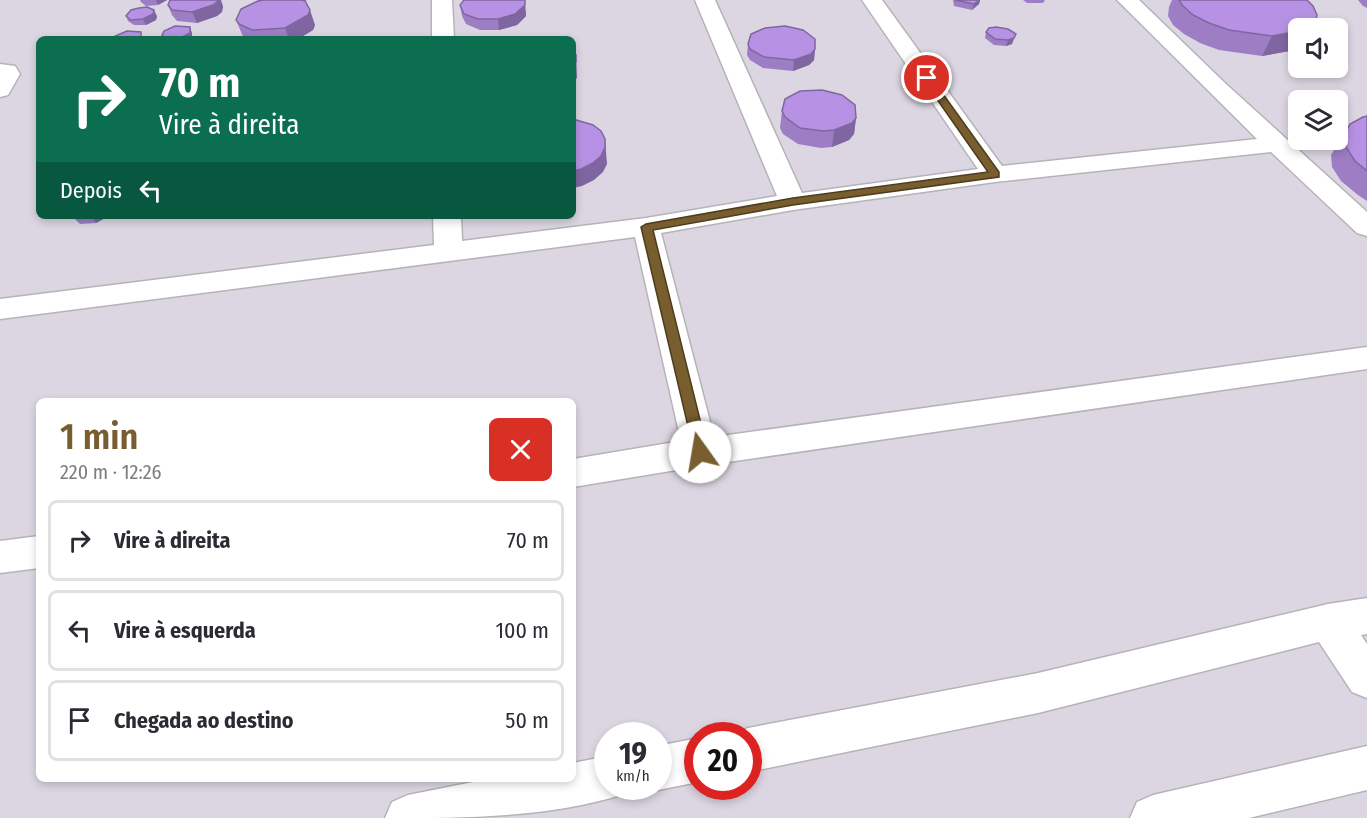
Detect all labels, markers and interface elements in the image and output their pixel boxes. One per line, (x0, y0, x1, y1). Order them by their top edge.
map controls (1288, 18, 1348, 150)
button: sound (1288, 18, 1348, 78)
pin (901, 52, 952, 103)
text: 70 m (159, 58, 240, 108)
icon: right (60, 60, 138, 138)
icon: arrive (910, 61, 943, 94)
button: layers (1288, 90, 1348, 150)
text: Vire à direita (159, 109, 299, 141)
icon: left (134, 174, 167, 207)
text: Depois (60, 177, 122, 204)
text: 1 min (60, 415, 138, 459)
button: close (489, 418, 552, 481)
position arrow (668, 420, 732, 484)
text: 220 m · 12:26 (60, 460, 161, 484)
icon: right (63, 524, 96, 557)
text: Vire à direita (114, 527, 230, 554)
text: 70 m (507, 527, 549, 554)
icon: left (63, 614, 96, 647)
text: Vire à esquerda (114, 617, 256, 644)
text: 100 m (495, 617, 549, 644)
icon: arrive (63, 704, 96, 737)
text: Chegada ao destino (114, 707, 294, 734)
text: 50 m (505, 707, 549, 734)
speed limit sign: 20 (684, 722, 762, 800)
text: 19 (619, 736, 647, 772)
text: km/h (616, 767, 650, 785)

